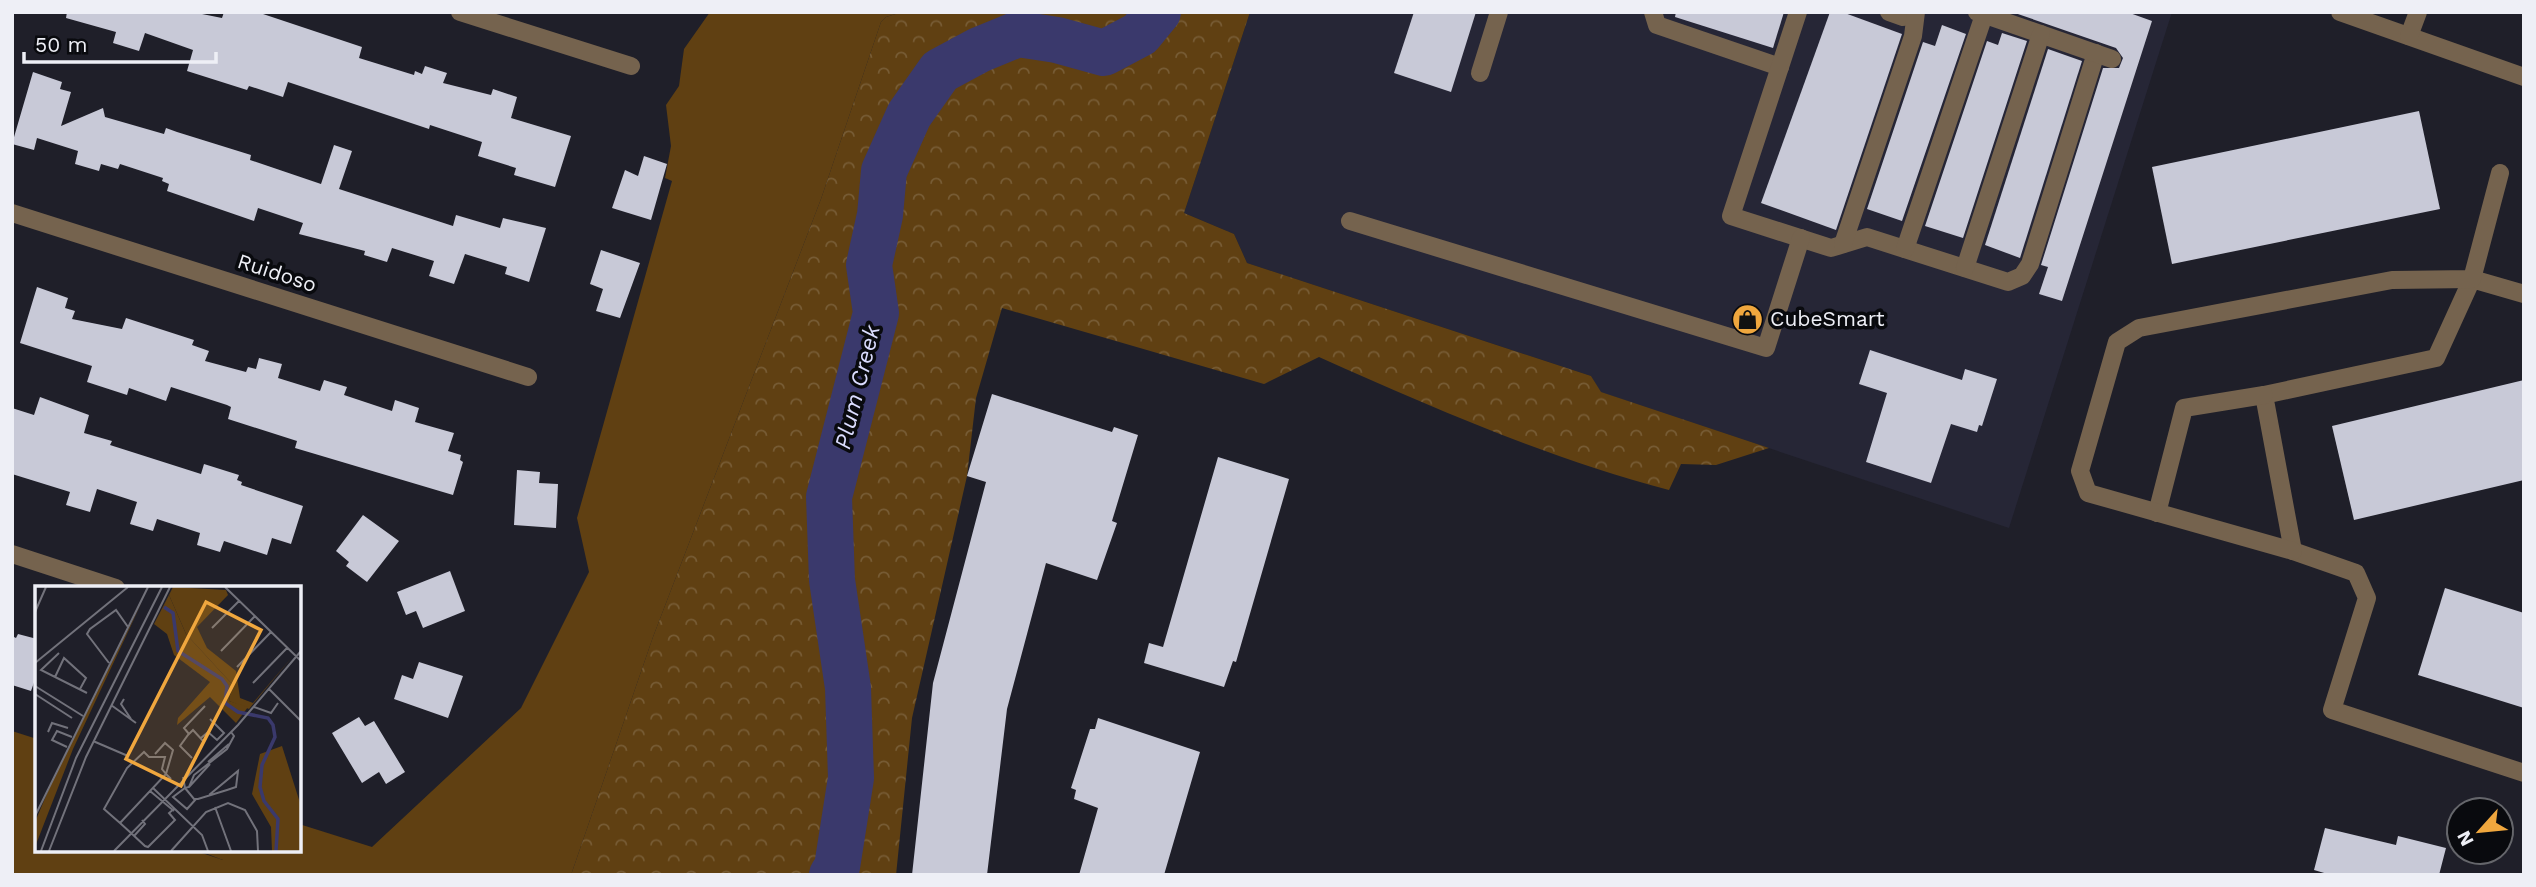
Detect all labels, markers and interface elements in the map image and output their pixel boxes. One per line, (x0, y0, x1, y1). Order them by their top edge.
scale bar (24, 21, 217, 65)
text: 50 m (35, 32, 87, 57)
street label: Ruidoso (234, 248, 320, 297)
shop icon: CubeSmart (1730, 302, 1764, 336)
place label: CubeSmart (1770, 306, 1885, 331)
water label: Plum Creek (829, 321, 886, 452)
inset map (35, 586, 301, 852)
north arrow (2445, 796, 2515, 866)
text: N (2452, 827, 2479, 850)

